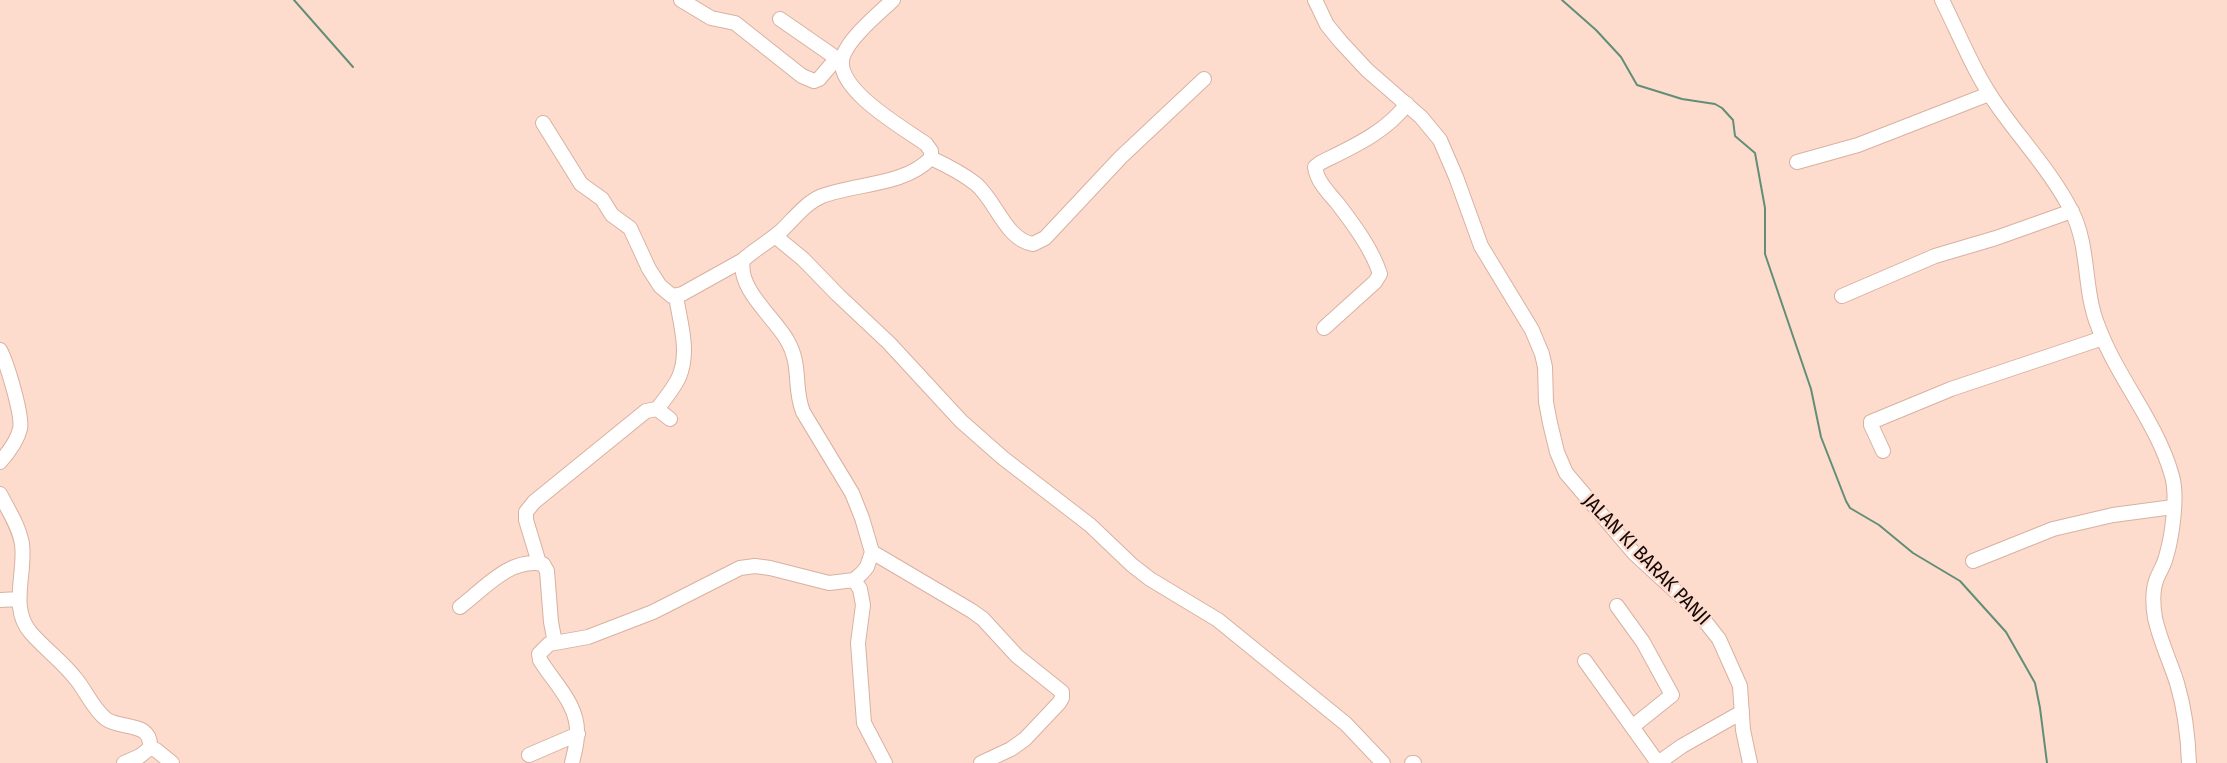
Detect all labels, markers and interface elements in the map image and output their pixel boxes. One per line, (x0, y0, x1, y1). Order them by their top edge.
street label: JALAN KI BARAK PANJI (1577, 489, 1715, 631)

